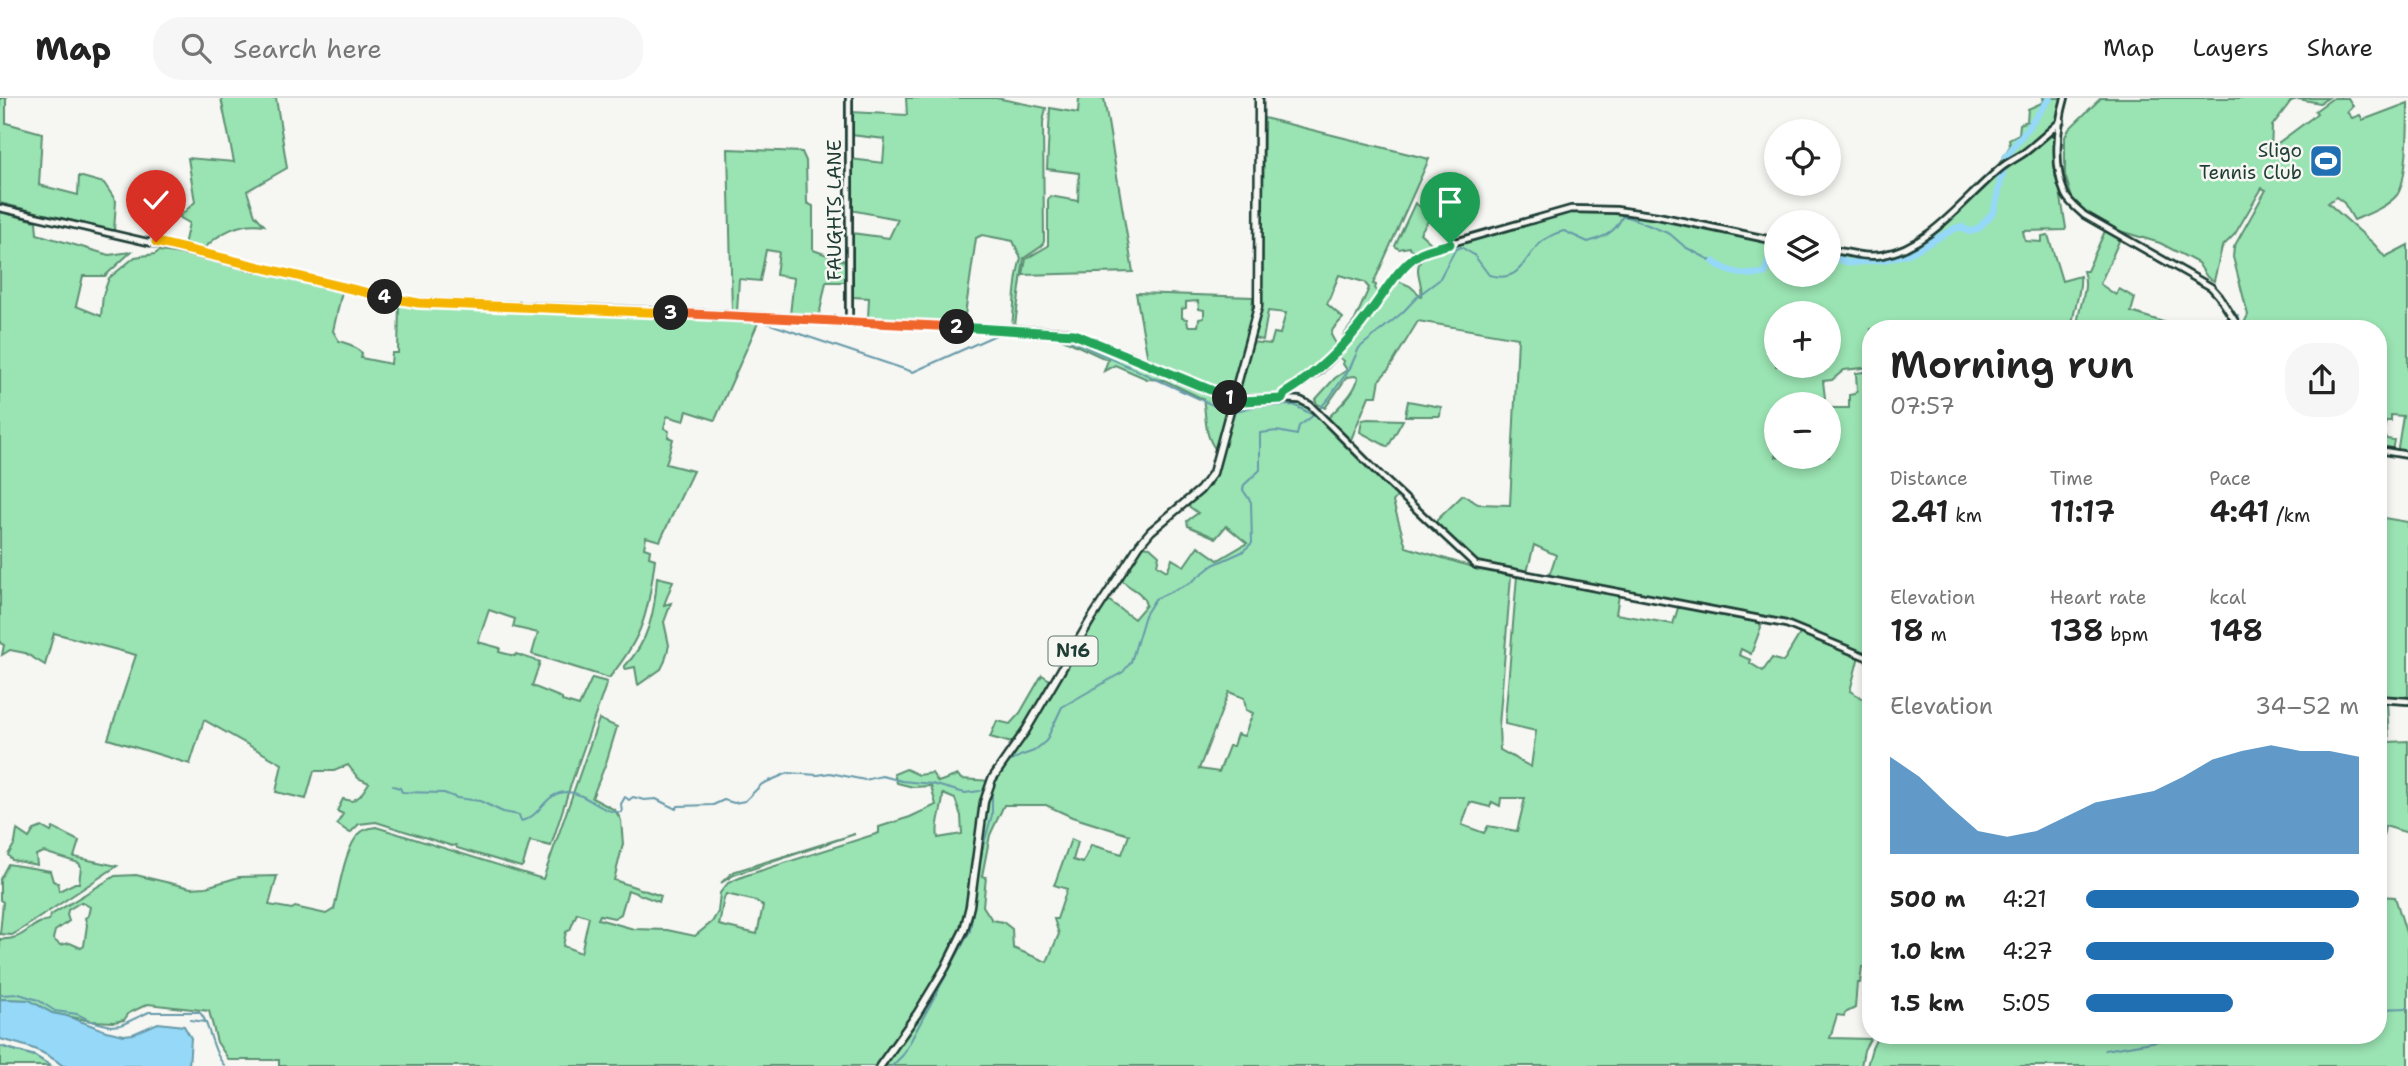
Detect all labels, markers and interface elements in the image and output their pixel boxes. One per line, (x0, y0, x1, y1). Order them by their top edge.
search box (153, 17, 643, 80)
text: Map (35, 26, 111, 71)
icon: search (177, 29, 215, 67)
text: Search here (233, 31, 382, 66)
text: Map (2103, 32, 2154, 64)
text: Layers (2192, 32, 2269, 64)
text: Share (2307, 32, 2373, 64)
map controls (1764, 119, 1841, 469)
button: locate (1764, 119, 1841, 196)
place label: Sligo Tennis Club (2199, 138, 2302, 185)
street label: FAUGHTS LANE (822, 139, 847, 281)
sports icon: Sligo Tennis Club (2307, 142, 2345, 180)
pin (126, 170, 186, 242)
pin (1420, 172, 1480, 244)
icon: check (137, 181, 175, 219)
icon: arrive (1431, 183, 1469, 221)
button: layers (1764, 210, 1841, 287)
pin: 4 (368, 280, 402, 314)
text: 4 (378, 284, 391, 309)
pin: 3 (654, 296, 688, 330)
text: 3 (664, 300, 677, 325)
button: + (1764, 301, 1841, 378)
pin: 2 (940, 310, 974, 344)
text: 2 (950, 314, 963, 339)
text: Morning run (1890, 339, 2134, 390)
button: share (2285, 343, 2359, 417)
pin: 1 (1212, 380, 1248, 416)
text: 1 (1225, 385, 1234, 410)
text: 07:57 (1890, 391, 1955, 421)
button: − (1764, 392, 1841, 469)
text: Distance (1890, 466, 1968, 491)
text: Time (2050, 466, 2093, 491)
text: Pace (2209, 466, 2251, 491)
text: 2.41 (1890, 491, 1949, 532)
text: 11:17 (2050, 491, 2115, 532)
text: 4:41 (2209, 491, 2270, 532)
text: km (1949, 503, 1982, 528)
text: /km (2270, 503, 2310, 528)
text: Elevation (1890, 585, 1975, 610)
text: Heart rate (2050, 585, 2146, 610)
text: kcal (2209, 585, 2246, 610)
text: 18 (1890, 610, 1924, 651)
text: 138 (2050, 610, 2104, 651)
text: 148 (2209, 610, 2263, 651)
text: m (1924, 622, 1947, 647)
text: bpm (2104, 622, 2148, 647)
road number: N16 (1048, 636, 1098, 666)
text: Elevation (1890, 691, 1993, 721)
text: 34–52 m (2255, 691, 2359, 721)
text: 500 m (1890, 884, 1965, 914)
text: 4:21 (2002, 884, 2047, 914)
text: 1.0 km (1890, 936, 1965, 966)
text: 4:27 (2002, 936, 2053, 966)
text: 1.5 km (1890, 988, 1964, 1018)
text: 5:05 (2002, 988, 2051, 1018)

